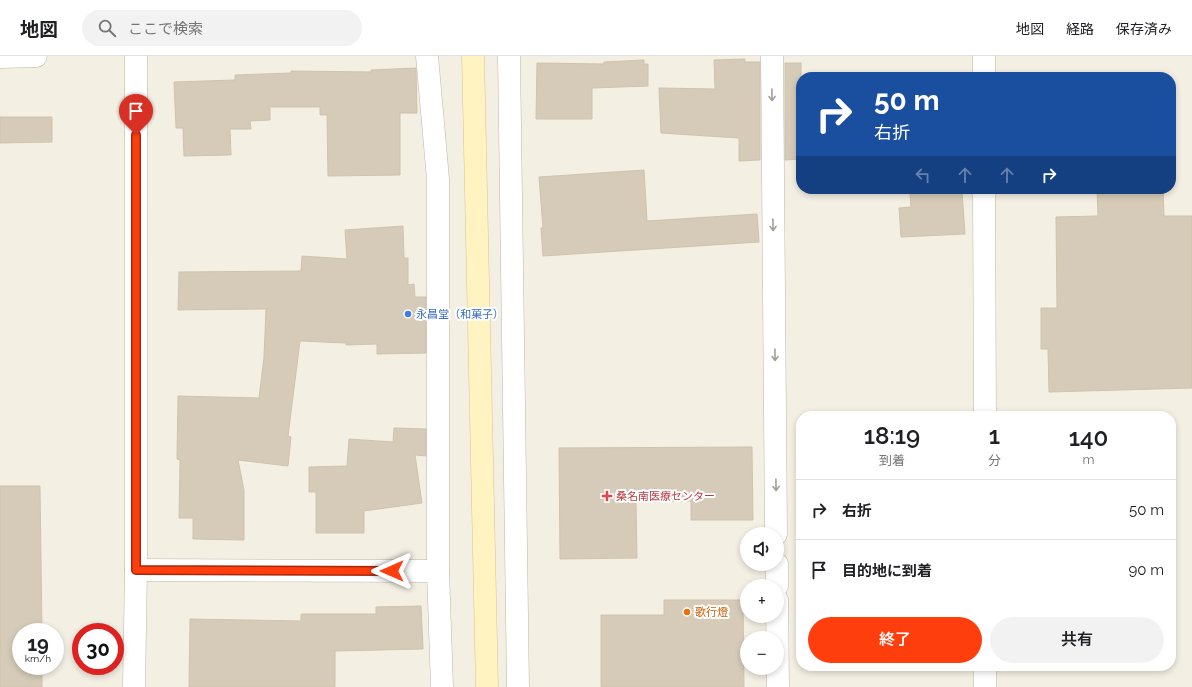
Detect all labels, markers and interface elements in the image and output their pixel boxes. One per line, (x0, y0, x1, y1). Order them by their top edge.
search box (82, 10, 362, 46)
icon: search (96, 17, 118, 39)
text: 地図 (20, 18, 58, 40)
text: ここで検索 (128, 20, 203, 38)
text: 地図 (1016, 21, 1044, 37)
text: 経路 (1066, 21, 1094, 37)
text: 保存済み (1116, 21, 1172, 37)
text: 50 m (874, 84, 940, 117)
one-way arrow (768, 88, 776, 101)
icon: right (808, 88, 860, 140)
pin (119, 94, 153, 135)
icon: arrive (125, 100, 147, 122)
text: 右折 (874, 122, 910, 143)
icon: left (912, 164, 934, 186)
icon: ahead (954, 164, 976, 186)
icon: ahead (996, 164, 1018, 186)
icon: right (1038, 164, 1060, 186)
one-way arrow (769, 218, 777, 231)
place label: 永昌堂（和菓子） (416, 308, 504, 321)
marker: 永昌堂（和菓子） (403, 309, 413, 319)
one-way arrow (771, 348, 779, 361)
text: 18:19 (864, 421, 920, 450)
text: 1 (989, 421, 1000, 450)
text: 140 (1069, 423, 1108, 452)
text: m (1083, 452, 1094, 467)
text: 到着 (879, 453, 905, 468)
text: 分 (988, 453, 1001, 468)
one-way arrow (772, 478, 780, 491)
marker: 桑名南医療センター (601, 490, 613, 502)
place label: 桑名南医療センター (616, 490, 715, 503)
icon: right (808, 499, 830, 521)
text: 50 m (1129, 501, 1164, 519)
text: 右折 (842, 502, 872, 520)
map controls (740, 527, 784, 675)
button: sound (740, 527, 784, 571)
position arrow (371, 550, 413, 592)
icon: arrive (808, 559, 830, 581)
text: 90 m (1128, 561, 1164, 579)
text: 目的地に到着 (842, 562, 932, 580)
button: + (740, 579, 784, 623)
place label: 歌行燈 (695, 606, 728, 619)
marker: 歌行燈 (682, 607, 692, 617)
button: 終了 (808, 617, 982, 663)
button: 共有 (990, 617, 1164, 663)
speed limit sign: 30 (72, 623, 124, 675)
button: − (740, 631, 784, 675)
text: 19 (27, 632, 49, 656)
text: km/h (25, 653, 51, 664)

